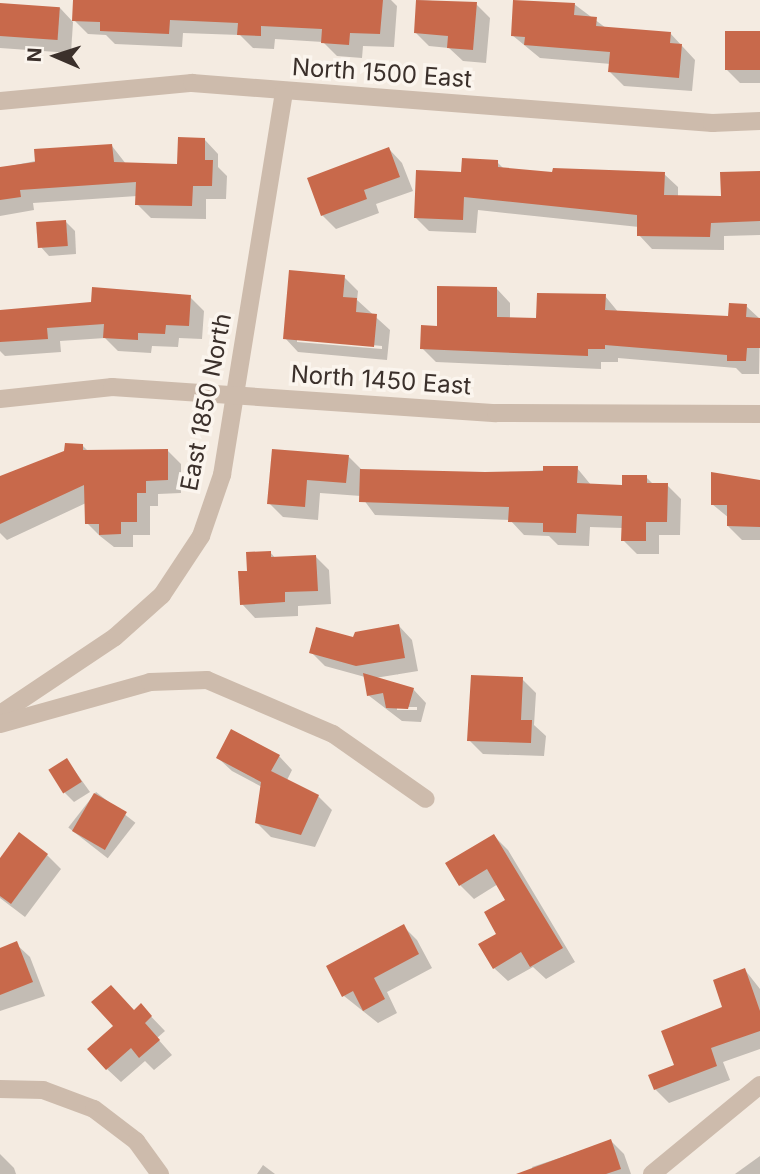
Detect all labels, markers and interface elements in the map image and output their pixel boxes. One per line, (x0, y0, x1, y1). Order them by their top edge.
north arrow (21, 21, 91, 91)
text: N (23, 47, 46, 63)
street label: North 1500 East (291, 52, 473, 94)
street label: East 1850 North (175, 311, 237, 493)
street label: North 1450 East (290, 359, 472, 401)

